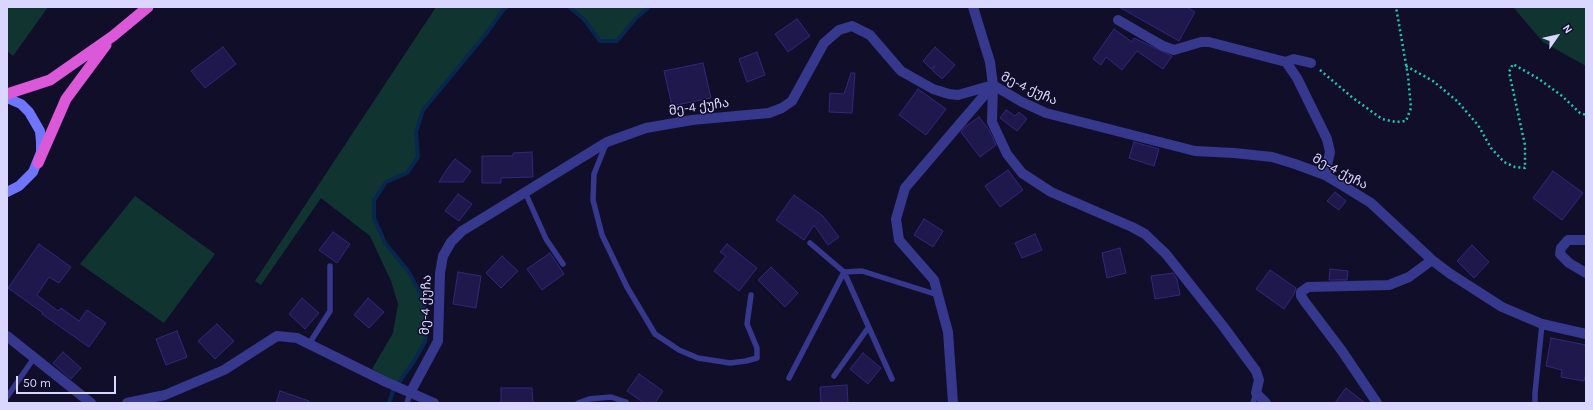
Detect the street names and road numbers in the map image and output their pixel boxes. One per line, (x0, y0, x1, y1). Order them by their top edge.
street label: მე-4 ქუჩა (998, 69, 1060, 109)
street label: მე-4 ქუჩა (668, 95, 730, 119)
street label: მე-4 ქუჩა (1310, 151, 1370, 193)
street label: მე-4 ქუჩა (417, 275, 435, 335)

